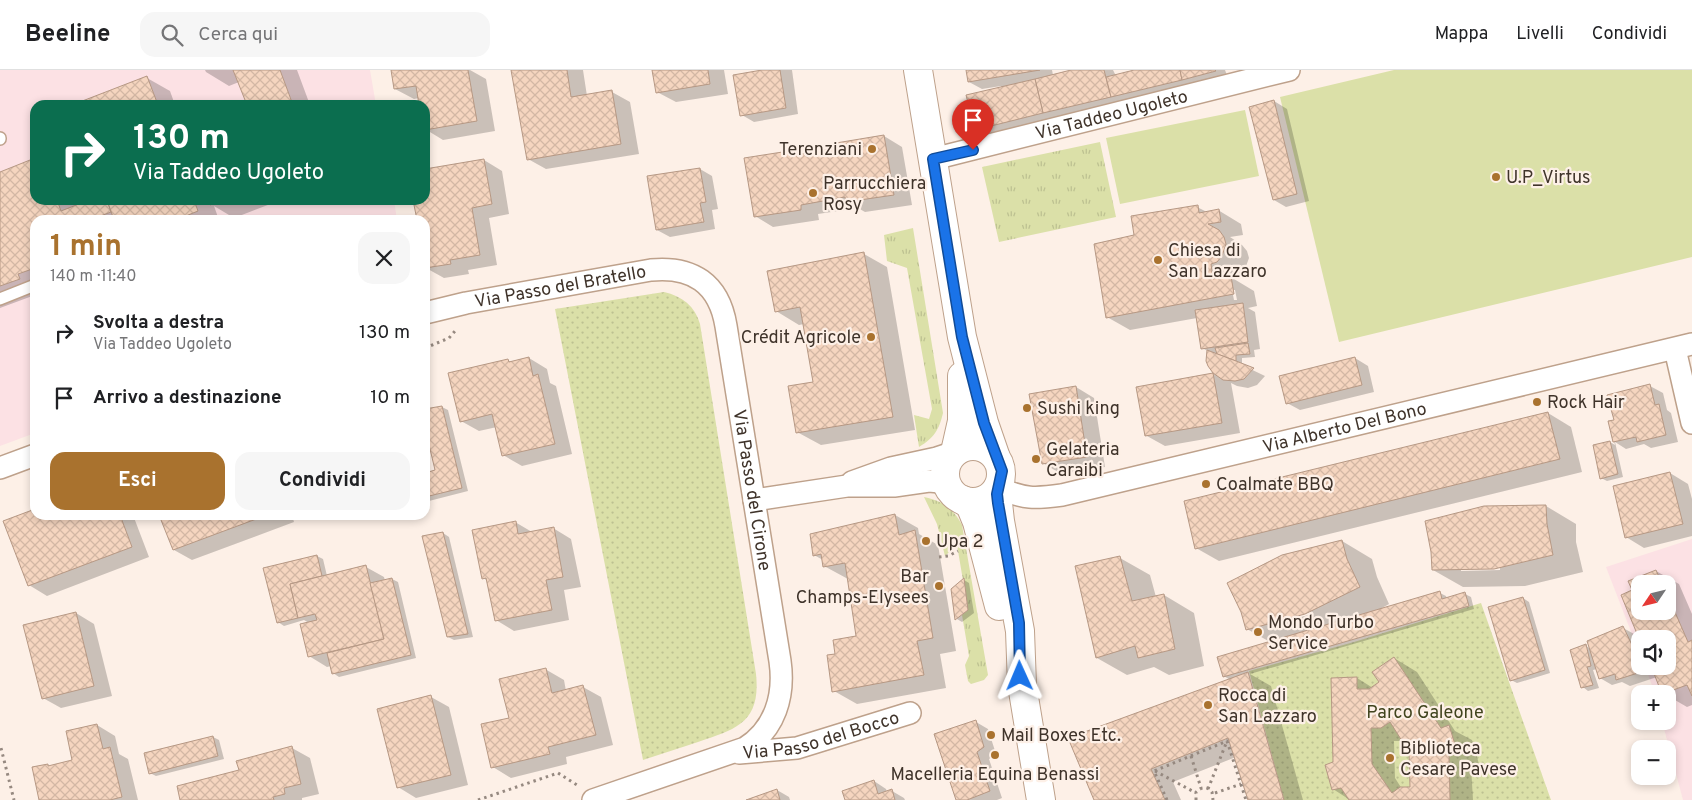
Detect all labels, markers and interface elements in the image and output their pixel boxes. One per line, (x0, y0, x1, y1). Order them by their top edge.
search box (140, 12, 490, 57)
text: Beeline (25, 20, 110, 50)
icon: search (158, 21, 186, 49)
text: Cerca qui (198, 23, 278, 47)
text: Mappa (1435, 23, 1488, 46)
text: Livelli (1516, 23, 1564, 46)
text: Condividi (1592, 23, 1667, 46)
street label: Via Taddeo Ugoleto (1033, 86, 1190, 146)
pin (952, 99, 994, 150)
icon: arrive (959, 106, 987, 134)
text: 130 m (133, 117, 230, 161)
icon: right (50, 120, 115, 185)
place label: Terenziani (779, 139, 862, 162)
marker: Terenziani (866, 143, 878, 155)
text: Via Taddeo Ugoleto (133, 160, 324, 187)
place label: U.P_Virtus (1506, 167, 1591, 190)
marker: U.P_Virtus (1490, 171, 1502, 183)
place label: Parrucchiera Rosy (823, 173, 926, 217)
marker: Parrucchiera Rosy (807, 187, 819, 199)
text: 1 min (50, 229, 122, 266)
button: close (358, 232, 410, 284)
place label: Chiesa di San Lazzaro (1168, 240, 1267, 284)
marker: Chiesa di San Lazzaro (1152, 254, 1164, 266)
street label: Via Passo del Bratello (473, 261, 648, 314)
text: 140 m · 11:40 (50, 267, 136, 287)
text: Svolta a destra (93, 311, 224, 335)
icon: right (50, 319, 78, 347)
text: 130 m (359, 321, 410, 345)
place label: Crédit Agricole (741, 327, 861, 350)
marker: Crédit Agricole (865, 331, 877, 343)
text: Via Taddeo Ugoleto (93, 335, 232, 355)
icon: arrive (50, 384, 78, 412)
text: Arrivo a destinazione (93, 386, 282, 410)
text: 10 m (370, 386, 410, 410)
place label: Rock Hair (1547, 392, 1625, 415)
marker: Rock Hair (1531, 396, 1543, 408)
place label: Sushi king (1037, 398, 1120, 421)
street label: Via Alberto Del Bono (1261, 398, 1429, 460)
marker: Sushi king (1021, 402, 1033, 414)
street label: Via Passo del Cirone (727, 408, 775, 573)
place label: Gelateria Caraibi (1046, 439, 1119, 483)
button: Esci (50, 452, 225, 510)
button: Condividi (235, 452, 410, 510)
marker: Gelateria Caraibi (1030, 453, 1042, 465)
place label: Coalmate BBQ (1216, 474, 1334, 497)
marker: Coalmate BBQ (1200, 478, 1212, 490)
place label: Upa 2 (936, 531, 984, 554)
marker: Upa 2 (920, 535, 932, 547)
place label: Bar Champs-Elysees (796, 566, 929, 610)
north arrow (1631, 575, 1676, 620)
map controls (1631, 575, 1676, 785)
marker: Bar Champs-Elysees (933, 580, 945, 592)
place label: Mondo Turbo Service (1268, 612, 1374, 656)
marker: Mondo Turbo Service (1252, 626, 1264, 638)
button: sound (1631, 630, 1676, 675)
position arrow (993, 649, 1045, 701)
place label: Rocca di San Lazzaro (1218, 685, 1317, 729)
button: + (1631, 685, 1676, 730)
marker: Rocca di San Lazzaro (1202, 699, 1214, 711)
park label: Parco Galeone (1366, 702, 1484, 725)
street label: Via Passo del Bocco (742, 707, 902, 766)
place label: Mail Boxes Etc. (1001, 725, 1121, 748)
marker: Mail Boxes Etc. (985, 729, 997, 741)
place label: Biblioteca Cesare Pavese (1400, 738, 1517, 782)
button: − (1631, 740, 1676, 785)
marker: Macelleria Equina Benassi (989, 749, 1001, 761)
marker: Biblioteca Cesare Pavese (1384, 752, 1396, 764)
place label: Macelleria Equina Benassi (891, 764, 1099, 787)

